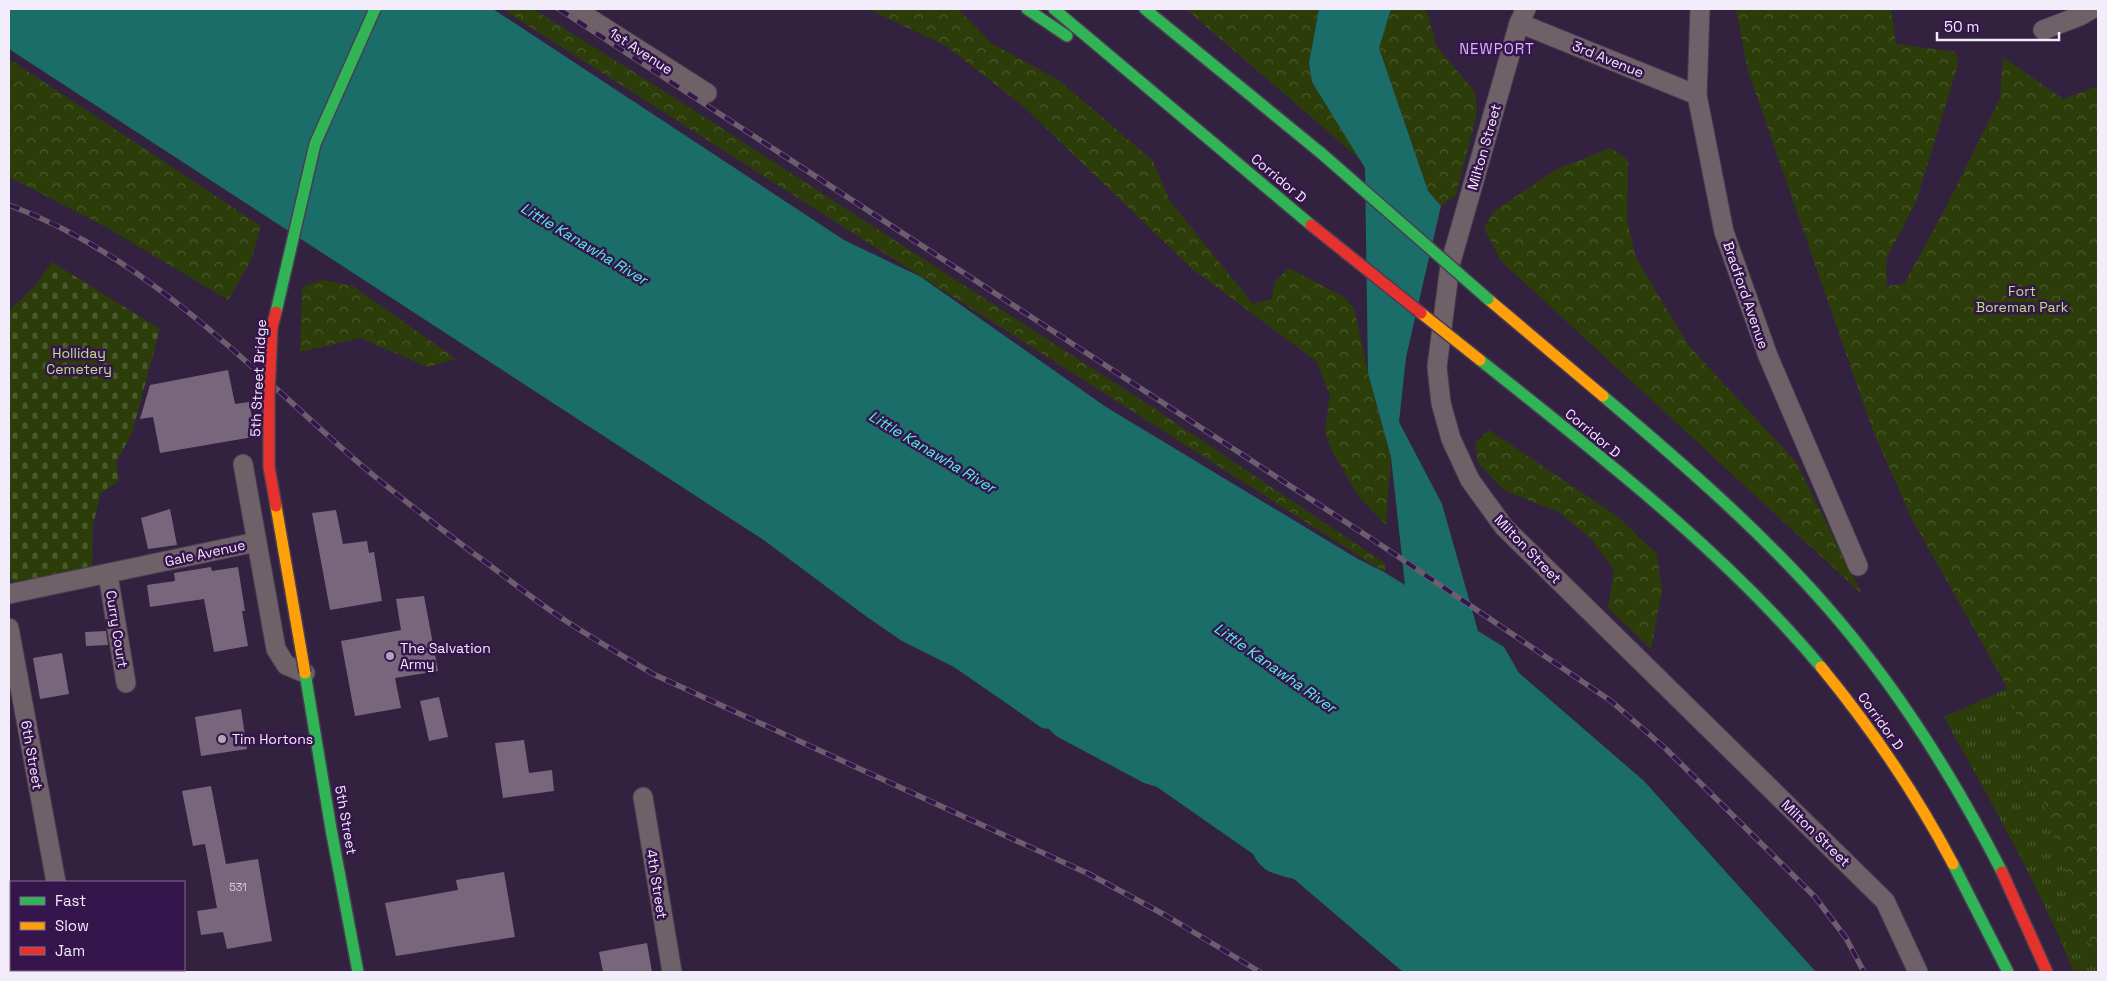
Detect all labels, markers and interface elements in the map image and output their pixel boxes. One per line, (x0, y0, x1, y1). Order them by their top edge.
scale bar (1937, 10, 2060, 42)
text: 50 m (1944, 17, 1979, 36)
street label: 1st Avenue (606, 24, 676, 78)
street label: 3rd Avenue (1570, 37, 1646, 81)
district label: NEWPORT (1459, 39, 1535, 58)
street label: Milton Street (1463, 102, 1505, 192)
street label: Corridor D (1247, 149, 1311, 207)
water label: Little Kanawha River (517, 198, 652, 290)
street label: Bradford Avenue (1719, 239, 1773, 351)
park label: Fort Boreman Park (1976, 282, 2069, 316)
street label: 5th Street Bridge (246, 319, 270, 437)
park label: Holliday Cemetery (46, 344, 112, 378)
street label: Corridor D (1561, 404, 1625, 462)
water label: Little Kanawha River (865, 406, 1000, 498)
street label: Milton Street (1491, 511, 1565, 587)
street label: Gale Avenue (163, 536, 247, 570)
street label: Curry Court (102, 589, 132, 669)
water label: Little Kanawha River (1211, 618, 1341, 718)
place label: The Salvation Army (400, 639, 491, 673)
marker: The Salvation Army (384, 650, 396, 662)
street label: Corridor D (1854, 688, 1908, 754)
street label: 6th Street (17, 719, 47, 791)
place label: Tim Hortons (232, 730, 313, 748)
marker: Tim Hortons (216, 733, 228, 745)
street label: 5th Street (331, 784, 361, 856)
street label: Milton Street (1778, 796, 1854, 870)
street label: 4th Street (643, 848, 671, 920)
house number: 531 (229, 880, 247, 894)
legend (10, 881, 185, 971)
text: Fast (55, 891, 86, 910)
text: Slow (55, 916, 89, 935)
text: Jam (55, 941, 85, 960)

